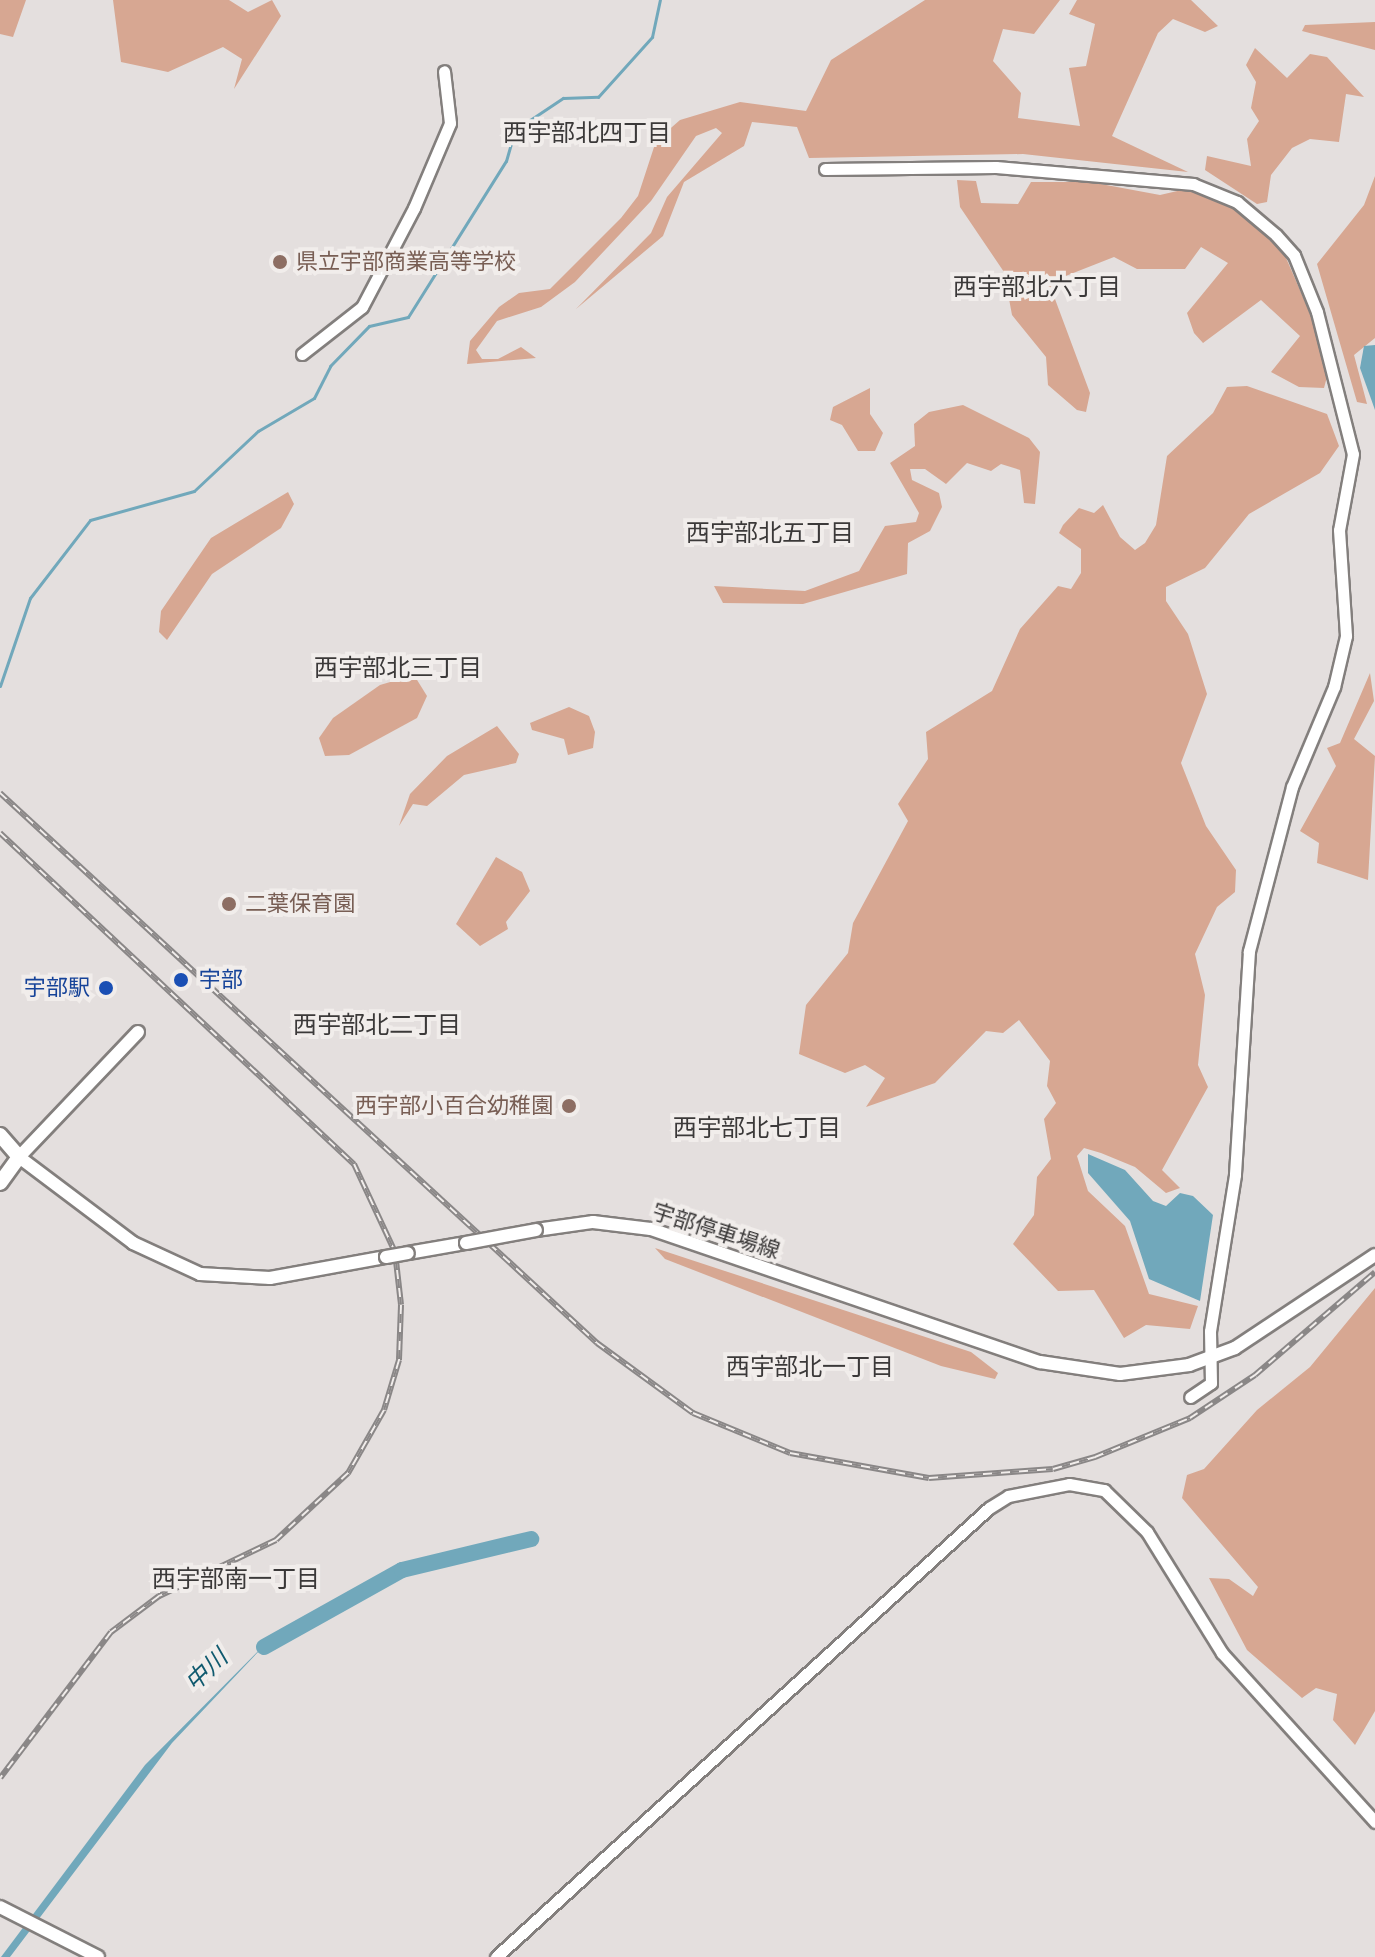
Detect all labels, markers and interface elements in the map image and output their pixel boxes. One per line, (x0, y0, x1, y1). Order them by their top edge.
district label: 西宇部北四丁目 (503, 119, 671, 147)
place label: 県立宇部商業高等学校 (296, 249, 516, 275)
marker: 県立宇部商業高等学校 (271, 253, 289, 271)
district label: 西宇部北六丁目 (953, 273, 1121, 301)
district label: 西宇部北五丁目 (686, 519, 854, 547)
district label: 西宇部北三丁目 (314, 654, 482, 682)
place label: 二葉保育園 (245, 891, 355, 917)
marker: 二葉保育園 (220, 895, 238, 913)
place label: 宇部 (199, 967, 243, 993)
marker: 宇部 (170, 969, 192, 991)
place label: 宇部駅 (24, 975, 90, 1001)
marker: 宇部駅 (97, 979, 115, 997)
district label: 西宇部北二丁目 (293, 1011, 461, 1039)
place label: 西宇部小百合幼稚園 (355, 1093, 553, 1119)
marker: 西宇部小百合幼稚園 (560, 1097, 578, 1115)
district label: 西宇部北七丁目 (673, 1114, 841, 1142)
street label: 宇部停車場線 (649, 1198, 783, 1264)
district label: 西宇部北一丁目 (726, 1353, 894, 1381)
district label: 西宇部南一丁目 (152, 1565, 320, 1593)
water label: 中川 (179, 1643, 233, 1697)

